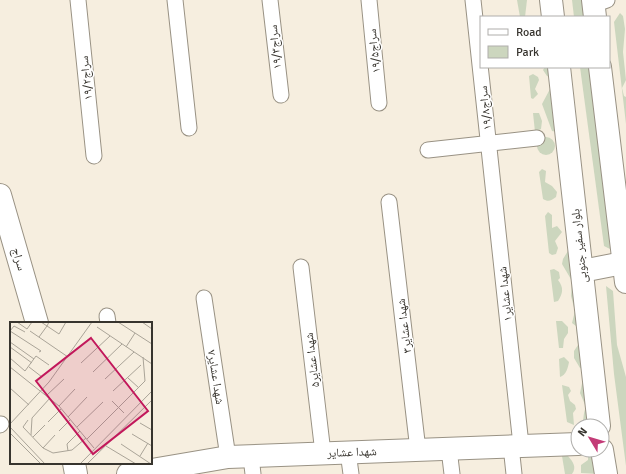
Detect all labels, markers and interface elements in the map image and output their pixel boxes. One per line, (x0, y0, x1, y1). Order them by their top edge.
legend (480, 16, 610, 68)
street label: سراج۱۹/۳ (266, 24, 285, 70)
text: Road (516, 25, 542, 40)
street label: سراج۱۹/۵ (365, 28, 384, 74)
text: Park (516, 45, 539, 60)
street label: سراج۱۹/۲ (77, 55, 96, 101)
street label: سراج۱۹/۸ (476, 85, 495, 131)
street label: بلوار سفیر جنوبی (568, 208, 591, 284)
street label: سراج (8, 246, 29, 272)
street label: شهدا عشایر۱ (495, 266, 516, 322)
street label: شهدا عشایر۳ (394, 298, 415, 354)
inset map (10, 322, 152, 464)
street label: شهدا عشایر۵ (302, 332, 323, 388)
street label: شهدا عشایر۷ (204, 349, 227, 406)
north arrow (570, 418, 610, 458)
text: N (575, 425, 590, 439)
street label: شهدا عشایر (326, 444, 377, 461)

